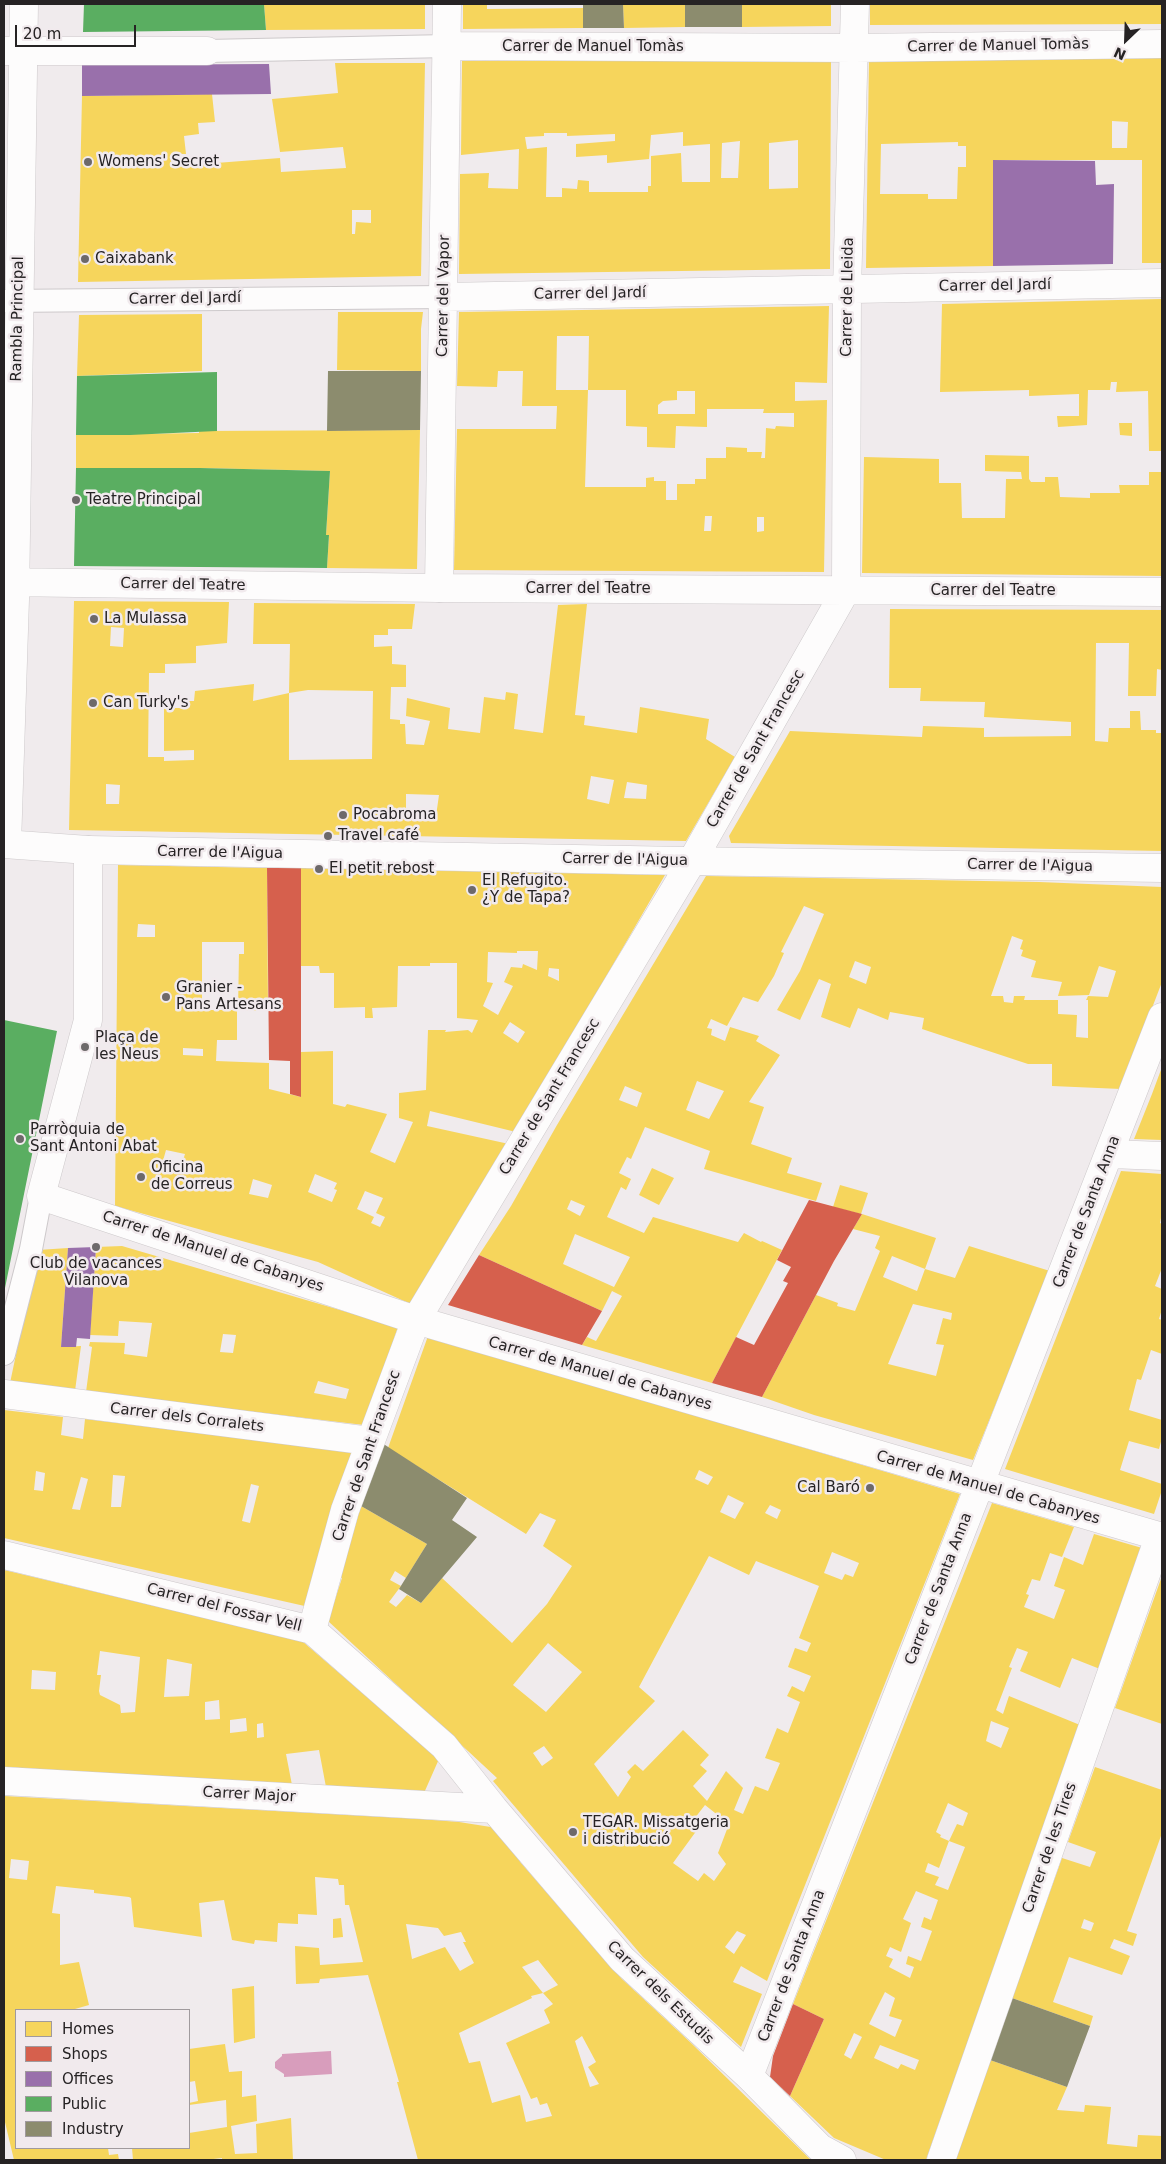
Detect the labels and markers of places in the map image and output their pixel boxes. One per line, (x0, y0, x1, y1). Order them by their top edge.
place label: Womens' Secret (98, 153, 219, 171)
marker: Womens' Secret (82, 156, 94, 168)
place label: Caixabank (95, 250, 174, 268)
marker: Caixabank (79, 253, 91, 265)
place label: Teatre Principal (86, 491, 201, 509)
marker: Teatre Principal (70, 494, 82, 506)
place label: La Mulassa (104, 610, 187, 628)
marker: La Mulassa (88, 613, 100, 625)
place label: Can Turky's (103, 694, 188, 712)
marker: Can Turky's (87, 697, 99, 709)
place label: Pocabroma (353, 806, 436, 824)
marker: Pocabroma (337, 809, 349, 821)
place label: Travel café (338, 827, 419, 845)
marker: Travel café (322, 830, 334, 842)
place label: El petit rebost (329, 860, 434, 878)
marker: El petit rebost (313, 863, 325, 875)
place label: El Refugito. ¿Y de Tapa? (482, 872, 570, 907)
marker: El Refugito. ¿Y de Tapa? (466, 884, 478, 896)
place label: Granier - Pans Artesans (176, 979, 282, 1014)
marker: Granier - Pans Artesans (160, 991, 172, 1003)
place label: Plaça de les Neus (95, 1029, 159, 1064)
marker: Plaça de les Neus (79, 1041, 91, 1053)
place label: Parròquia de Sant Antoni Abat (30, 1121, 157, 1156)
marker: Parròquia de Sant Antoni Abat (14, 1133, 26, 1145)
place label: Oficina de Correus (151, 1159, 232, 1194)
marker: Oficina de Correus (135, 1171, 147, 1183)
marker: Club de vacances Vilanova (90, 1241, 102, 1253)
place label: Club de vacances Vilanova (30, 1255, 162, 1290)
place label: Cal Baró (797, 1479, 860, 1497)
marker: Cal Baró (864, 1482, 876, 1494)
place label: TEGAR. Missatgeria i distribució (583, 1814, 729, 1849)
marker: TEGAR. Missatgeria i distribució (567, 1826, 579, 1838)

